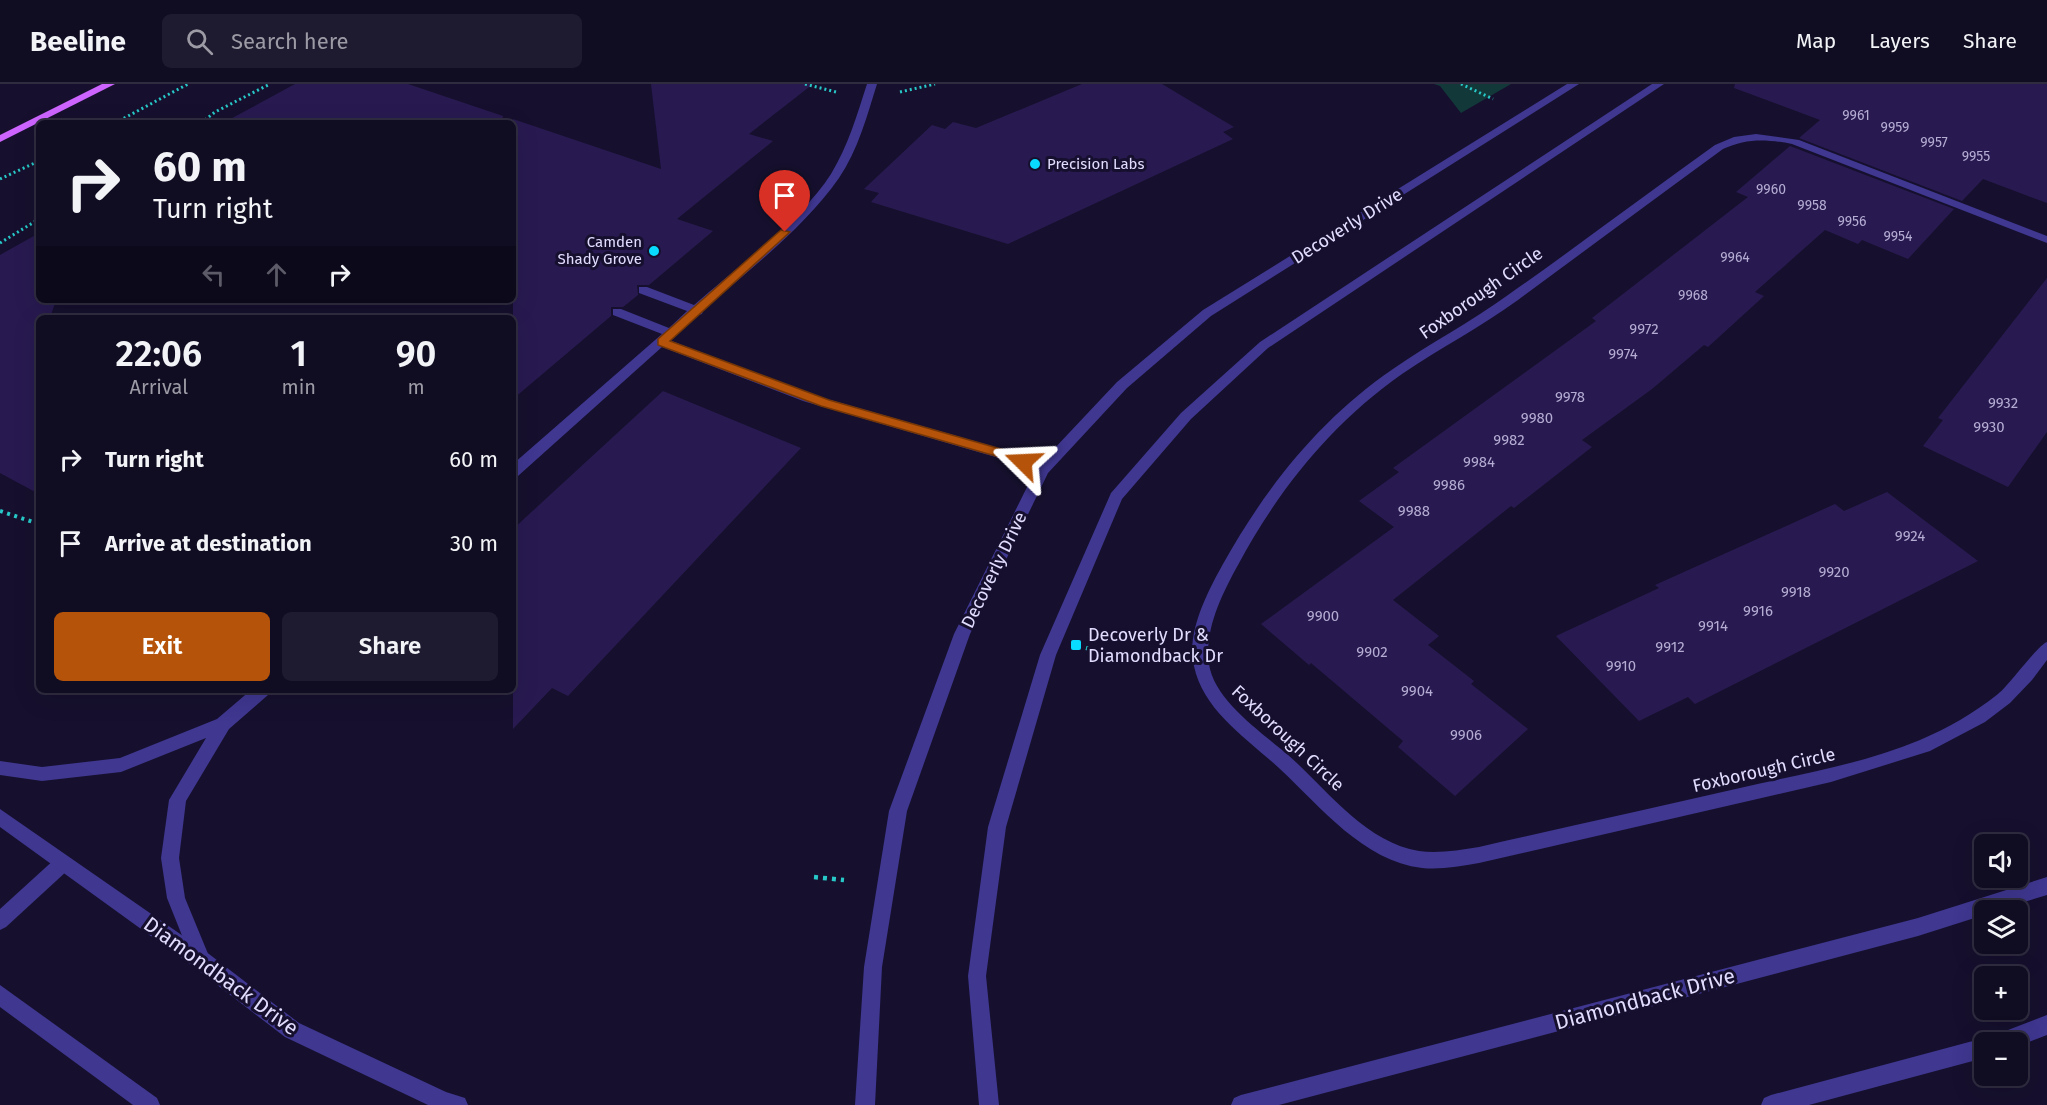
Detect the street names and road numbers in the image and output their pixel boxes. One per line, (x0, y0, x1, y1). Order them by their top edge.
street label: Decoverly Drive (1288, 183, 1406, 269)
street label: Foxborough Circle (1415, 242, 1547, 344)
street label: Decoverly Drive (956, 508, 1032, 632)
street label: Foxborough Circle (1227, 680, 1349, 796)
street label: Foxborough Circle (1691, 743, 1837, 797)
street label: Diamondback Drive (138, 911, 304, 1041)
street label: Diamondback Drive (1552, 962, 1738, 1036)

